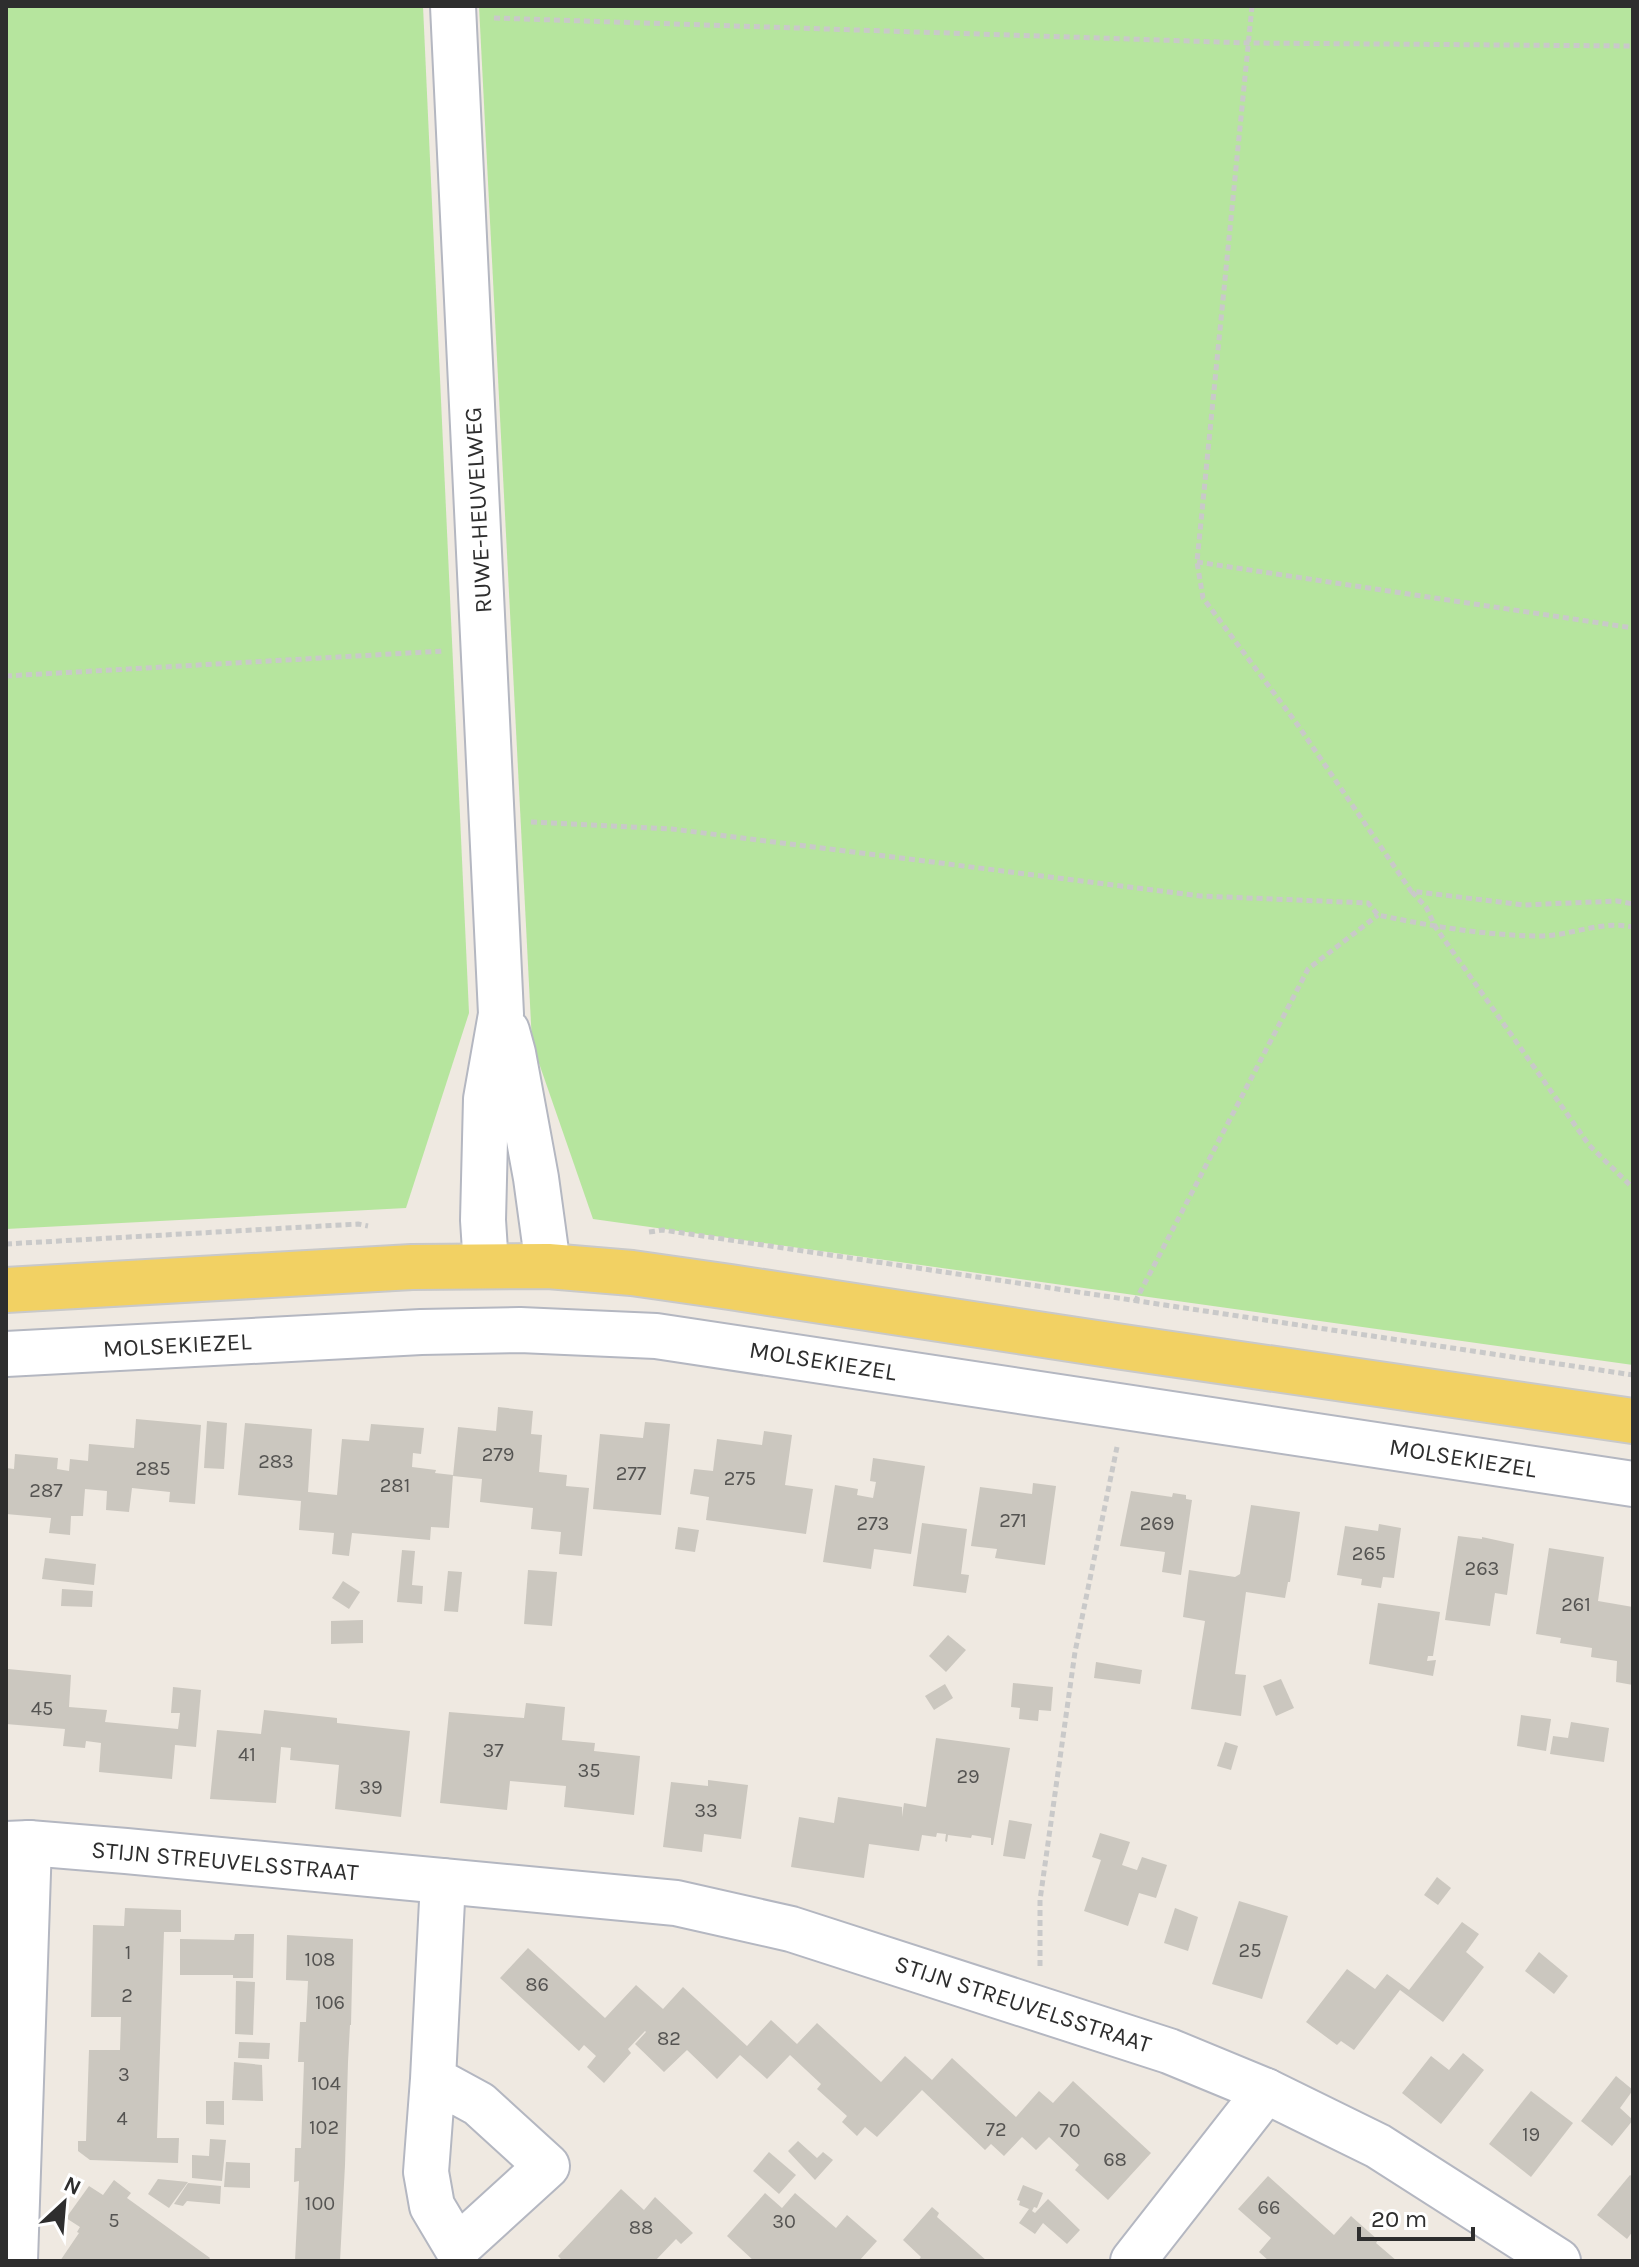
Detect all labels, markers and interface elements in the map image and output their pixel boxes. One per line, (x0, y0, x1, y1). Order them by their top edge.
street label: RUWE-HEUVELWEG (459, 406, 497, 614)
street label: MOLSEKIEZEL (102, 1327, 253, 1363)
street label: MOLSEKIEZEL (747, 1336, 899, 1387)
street label: MOLSEKIEZEL (1387, 1433, 1539, 1484)
house number: 279 (482, 1443, 514, 1466)
house number: 283 (258, 1450, 294, 1473)
house number: 285 (135, 1457, 171, 1480)
house number: 277 (616, 1462, 647, 1485)
house number: 275 (724, 1467, 756, 1490)
house number: 281 (380, 1474, 410, 1497)
house number: 287 (29, 1479, 63, 1502)
house number: 271 (999, 1509, 1027, 1532)
house number: 273 (857, 1512, 889, 1535)
house number: 269 (1140, 1512, 1174, 1535)
house number: 265 (1352, 1542, 1386, 1565)
house number: 263 (1465, 1557, 1499, 1580)
house number: 261 (1561, 1593, 1591, 1616)
house number: 45 (31, 1697, 53, 1720)
house number: 37 (482, 1739, 504, 1762)
house number: 41 (238, 1743, 256, 1766)
house number: 35 (577, 1759, 601, 1782)
house number: 29 (956, 1765, 980, 1788)
house number: 39 (359, 1776, 383, 1799)
house number: 33 (694, 1799, 718, 1822)
street label: STIJN STREUVELSSTRAAT (90, 1835, 360, 1887)
house number: 25 (1239, 1939, 1261, 1962)
house number: 1 (125, 1941, 131, 1964)
house number: 108 (305, 1948, 335, 1971)
street label: STIJN STREUVELSSTRAAT (891, 1949, 1155, 2059)
house number: 86 (525, 1973, 549, 1996)
house number: 2 (121, 1984, 133, 2007)
house number: 106 (315, 1991, 345, 2014)
house number: 82 (657, 2027, 681, 2050)
house number: 3 (118, 2063, 130, 2086)
house number: 104 (311, 2072, 341, 2095)
house number: 4 (116, 2107, 128, 2130)
house number: 102 (309, 2116, 339, 2139)
house number: 72 (986, 2118, 1006, 2141)
house number: 70 (1059, 2119, 1081, 2142)
house number: 19 (1522, 2123, 1540, 2146)
house number: 68 (1103, 2148, 1127, 2171)
north arrow (24, 2163, 104, 2243)
text: N (60, 2171, 85, 2201)
scale bar (1359, 2191, 1473, 2241)
house number: 100 (305, 2192, 335, 2215)
house number: 66 (1258, 2196, 1280, 2219)
text: 20 m (1371, 2205, 1427, 2233)
house number: 5 (108, 2209, 120, 2232)
house number: 30 (772, 2210, 796, 2233)
house number: 88 (629, 2216, 653, 2239)

